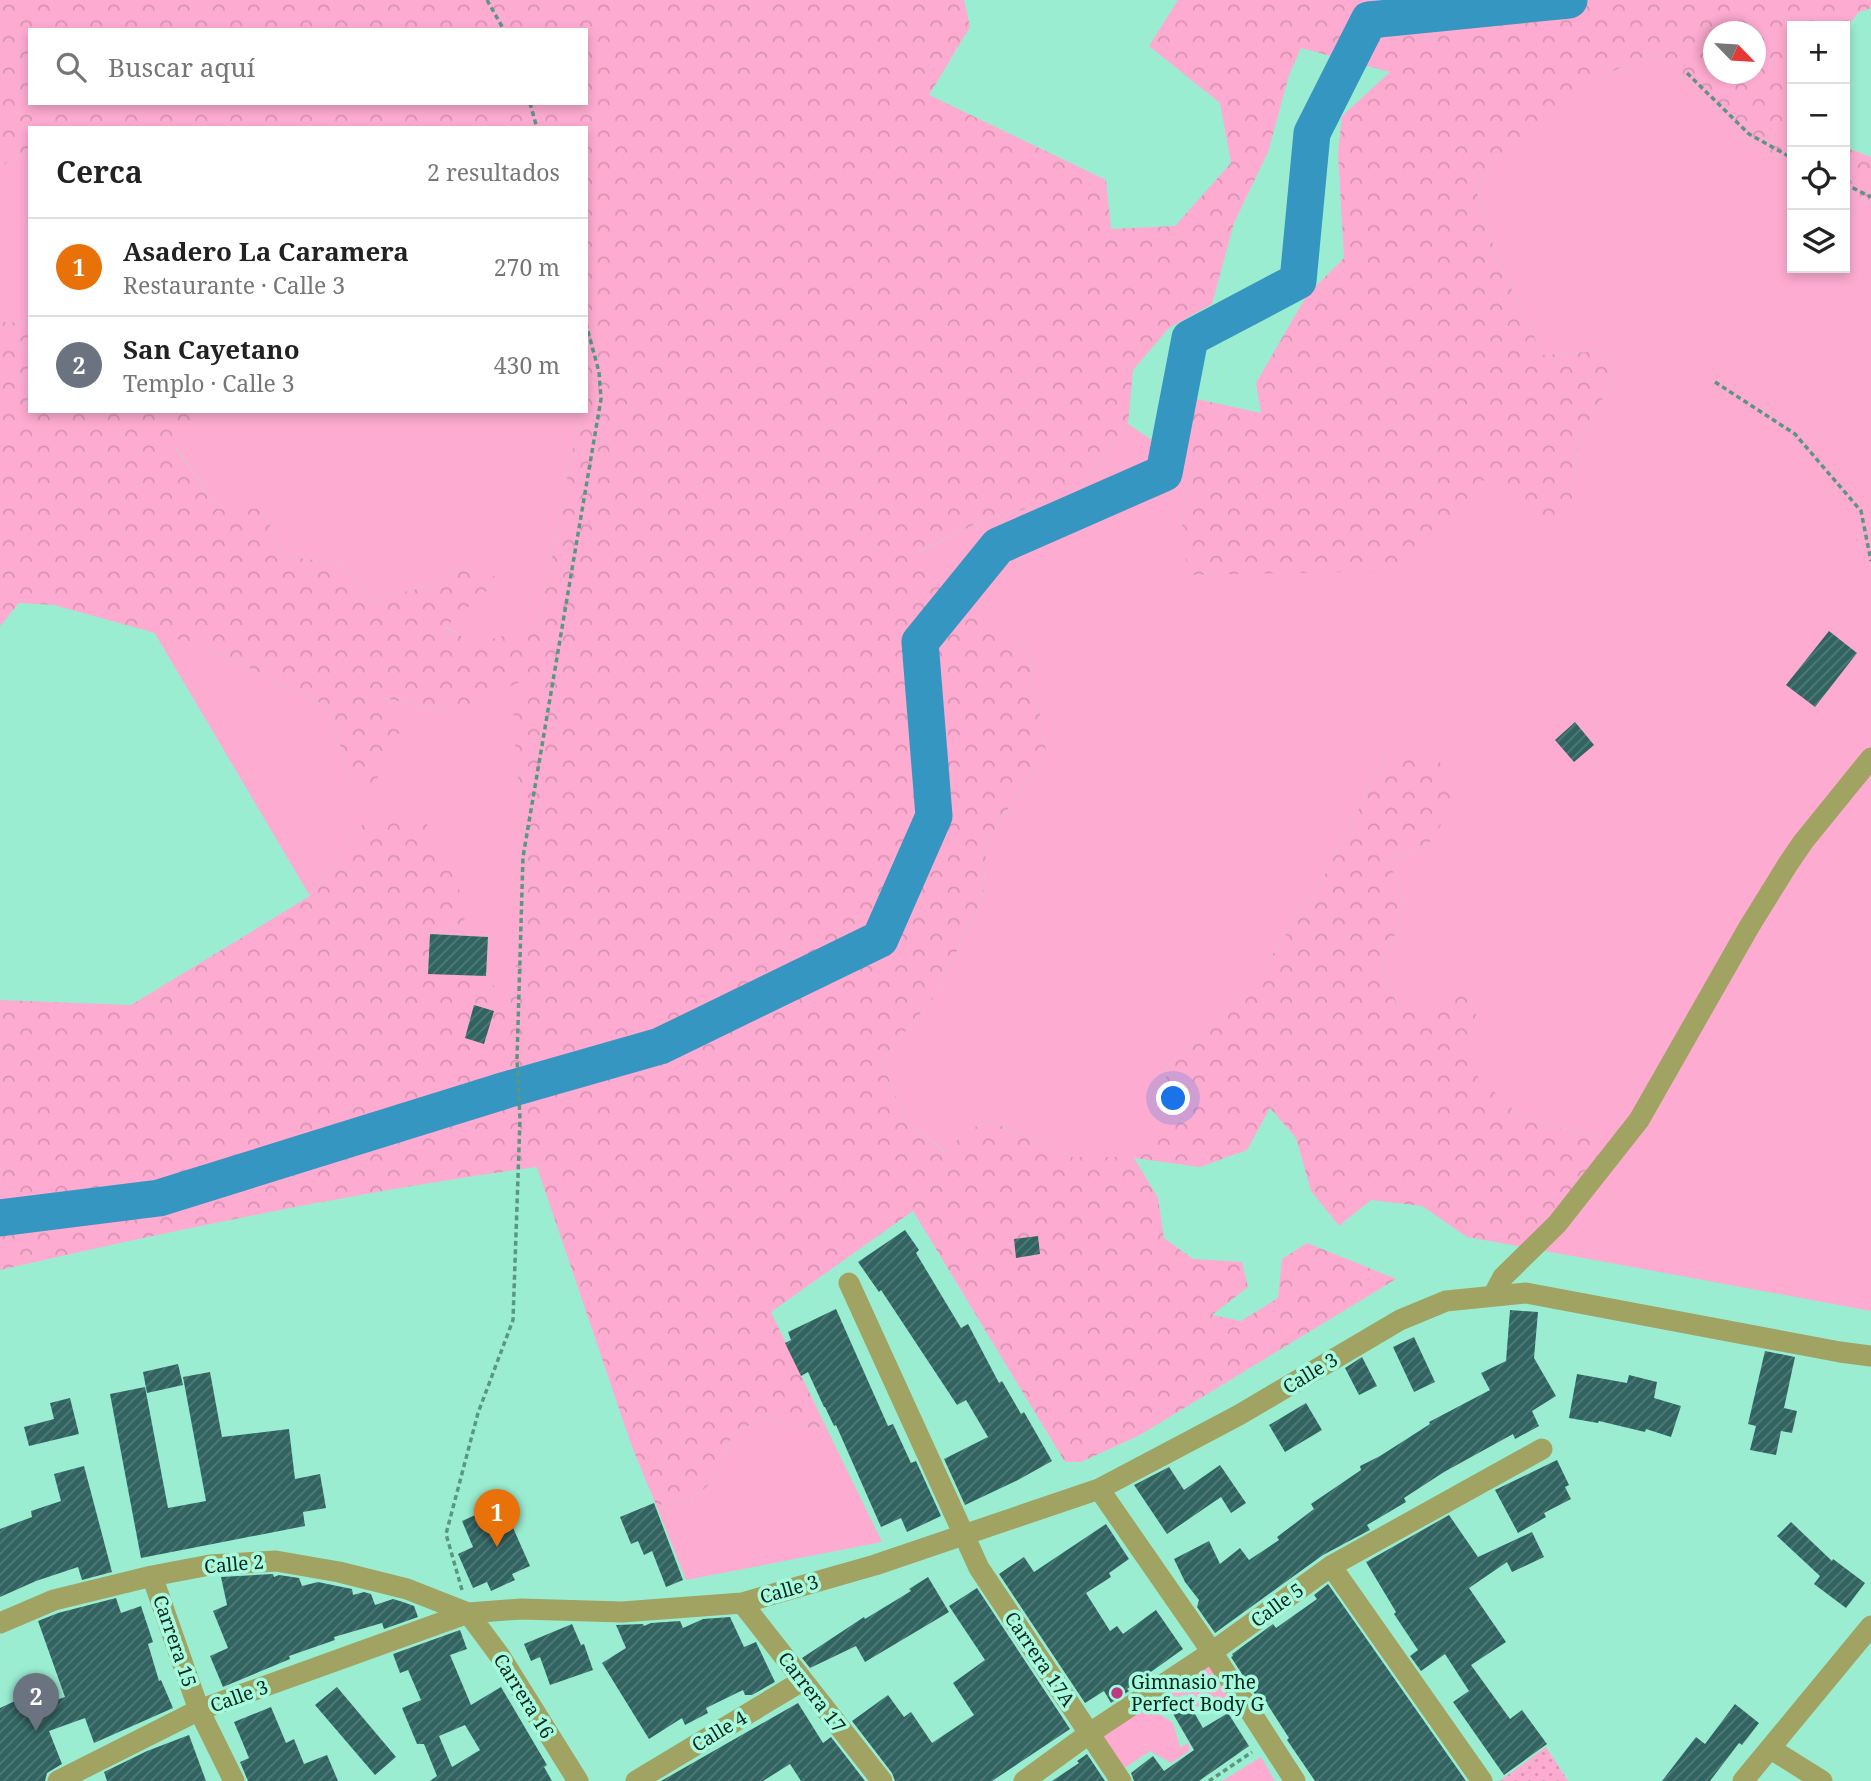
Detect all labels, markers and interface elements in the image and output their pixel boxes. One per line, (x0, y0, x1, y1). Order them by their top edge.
north arrow (1703, 21, 1766, 84)
map controls (1787, 21, 1850, 273)
button: + (1787, 21, 1850, 84)
search box (28, 28, 588, 105)
icon: search (52, 48, 90, 86)
text: Buscar aquí (108, 49, 255, 85)
button: − (1787, 84, 1850, 147)
button: locate (1787, 147, 1850, 210)
text: Cerca (56, 151, 143, 192)
text: 2 resultados (427, 156, 560, 188)
button: layers (1787, 210, 1850, 273)
text: Asadero La Caramera (123, 233, 409, 269)
text: 1 (73, 251, 86, 283)
text: 270 m (494, 251, 560, 283)
text: Restaurante · Calle 3 (123, 269, 345, 301)
text: San Cayetano (123, 331, 300, 367)
text: 2 (73, 349, 86, 381)
text: 430 m (494, 349, 560, 381)
text: Templo · Calle 3 (123, 367, 295, 399)
your location (1156, 1081, 1190, 1115)
street label: Calle 3 (1278, 1346, 1342, 1400)
pin: 1 (474, 1489, 520, 1547)
street label: Calle 2 (203, 1548, 265, 1580)
street label: Calle 3 (757, 1568, 821, 1610)
street label: Calle 5 (1245, 1577, 1309, 1633)
street label: Carrera 15 (147, 1591, 203, 1691)
street label: Carrera 17A (999, 1606, 1082, 1712)
street label: Carrera 17 (772, 1646, 852, 1738)
street label: Carrera 16 (488, 1648, 560, 1744)
place label: Gimnasio The Perfect Body G (1131, 1669, 1264, 1717)
pin: 2 (13, 1673, 59, 1731)
street label: Calle 3 (206, 1674, 272, 1718)
marker: Gimnasio The Perfect Body G (1109, 1685, 1125, 1701)
street label: Calle 4 (687, 1704, 752, 1758)

